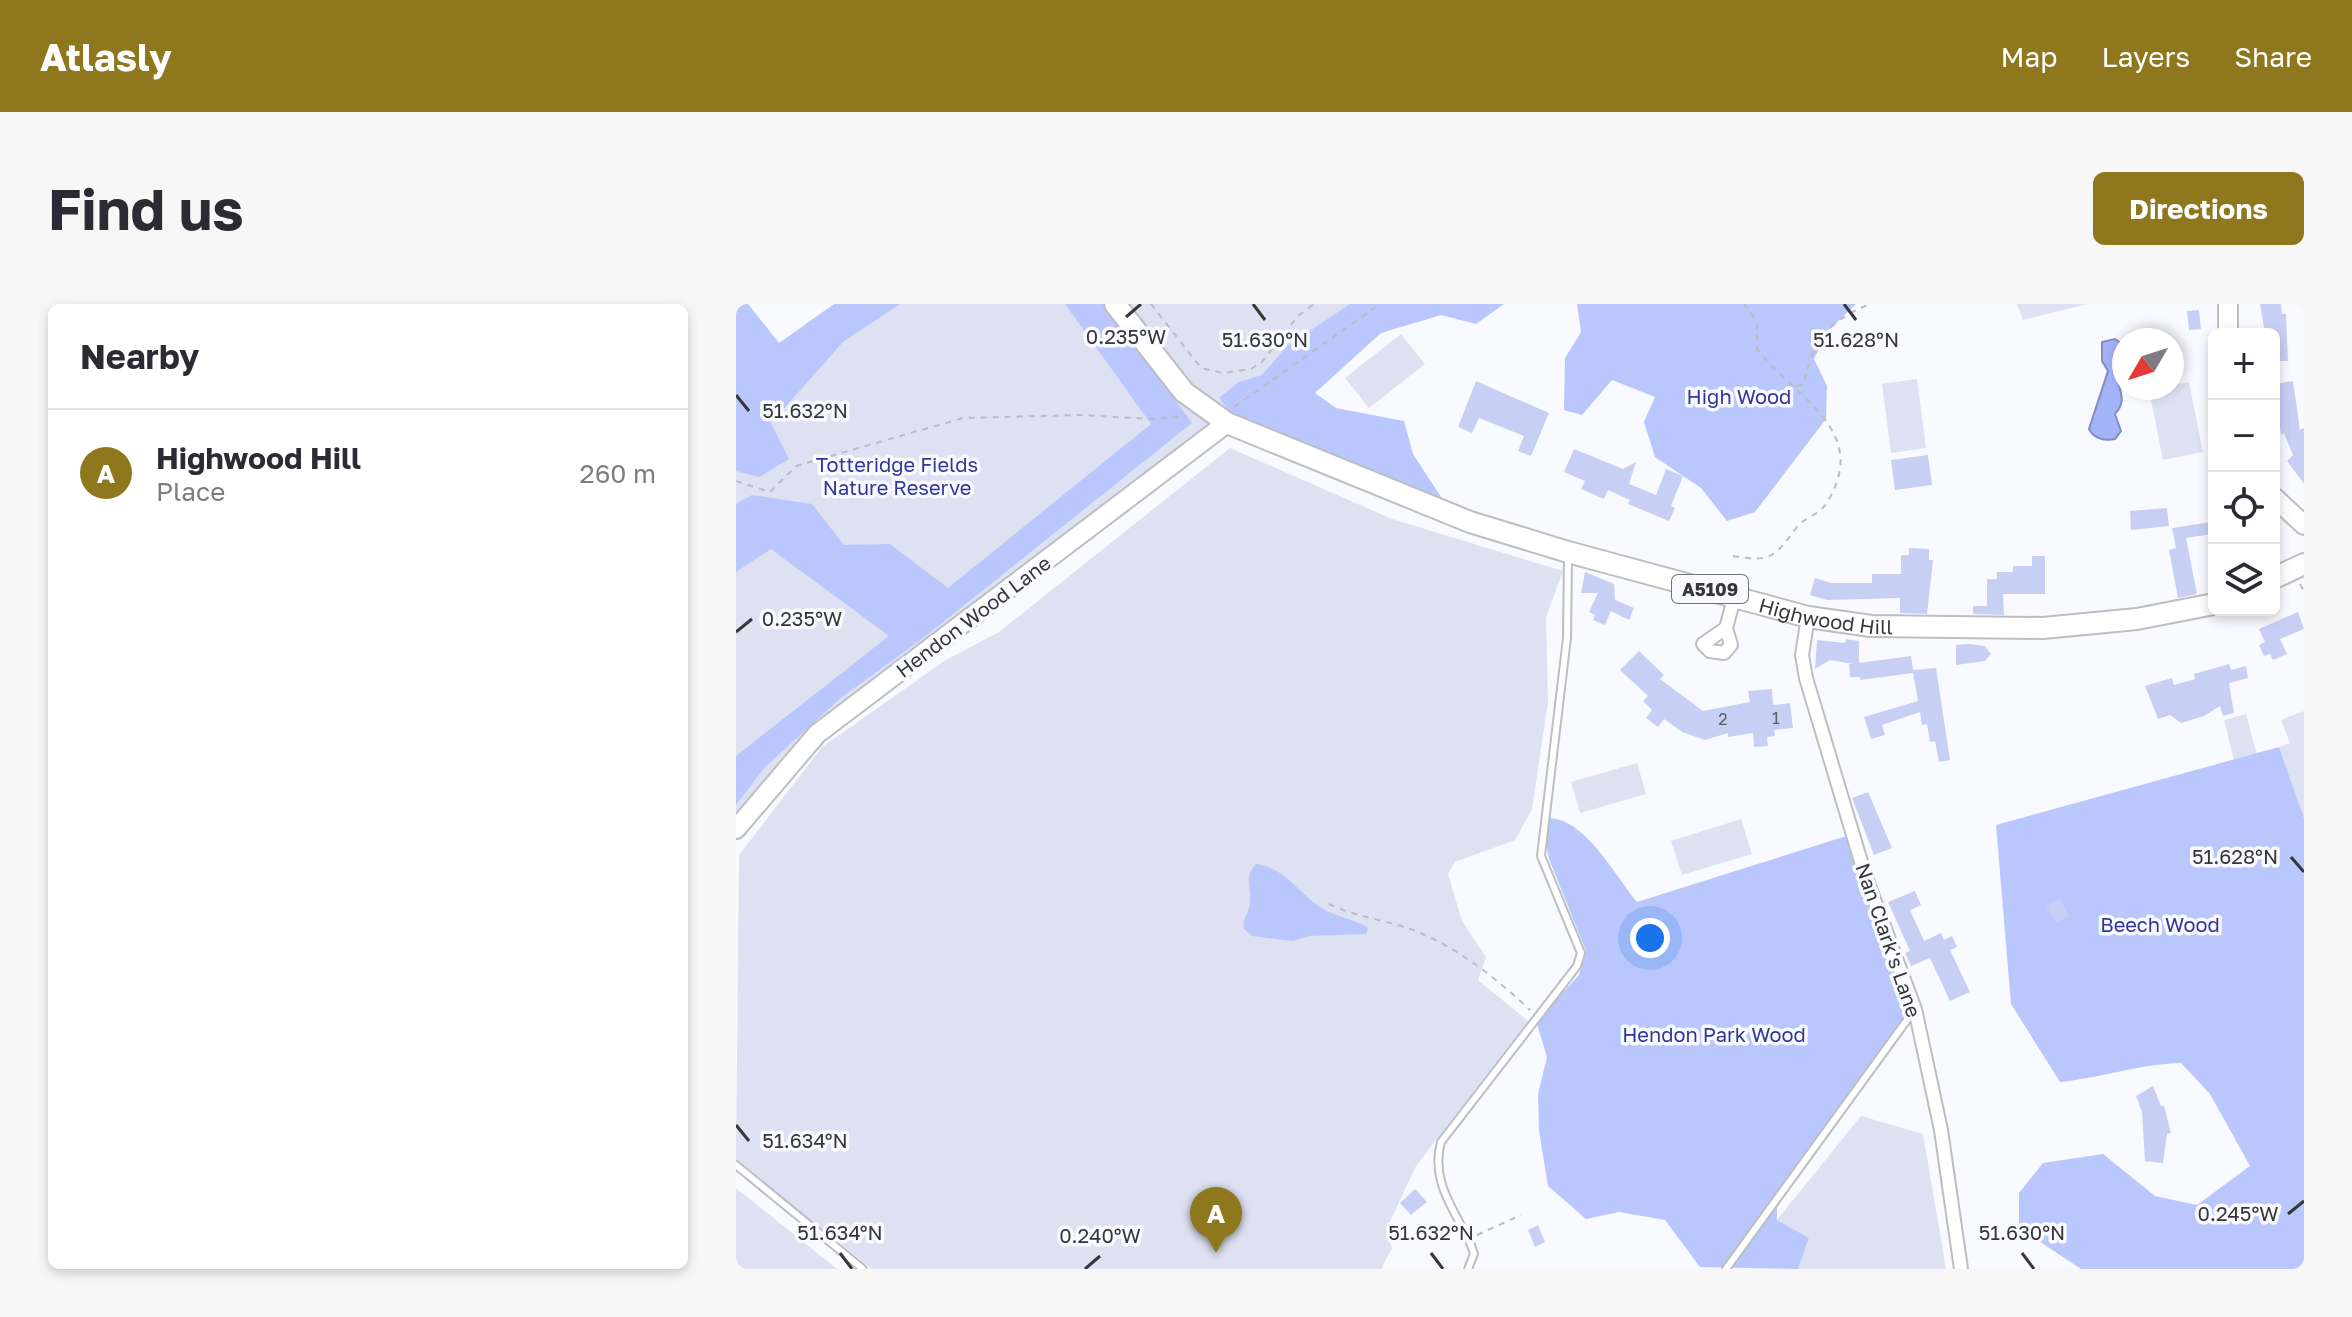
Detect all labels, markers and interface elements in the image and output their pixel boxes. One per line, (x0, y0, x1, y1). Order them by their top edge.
text: Atlasly (40, 34, 172, 79)
text: Map (2000, 40, 2058, 73)
text: Layers (2102, 40, 2190, 73)
text: Share (2234, 40, 2312, 73)
button: Directions (2093, 172, 2304, 245)
text: Find us (48, 175, 244, 242)
text: 0.235°W (1086, 324, 1166, 348)
text: 51.630°N (1222, 327, 1308, 351)
text: 51.628°N (1813, 327, 1899, 351)
north arrow (2112, 328, 2184, 400)
map controls (2208, 328, 2280, 616)
button: + (2208, 328, 2280, 400)
text: Nearby (80, 336, 200, 376)
park label: High Wood (1687, 384, 1791, 408)
text: 51.632°N (762, 398, 848, 422)
button: − (2208, 400, 2280, 472)
text: Highwood Hill (156, 440, 361, 476)
park label: Totteridge Fields Nature Reserve (816, 452, 978, 499)
text: A (97, 458, 115, 489)
text: 260 m (580, 458, 656, 489)
button: locate (2208, 472, 2280, 544)
text: Place (156, 476, 225, 507)
button: layers (2208, 544, 2280, 616)
street label: Hendon Wood Lane (891, 550, 1055, 682)
road number: A5109 (1672, 575, 1748, 603)
street label: Highwood Hill (1756, 592, 1893, 638)
text: 0.235°W (762, 606, 842, 630)
house number: 1 (1772, 708, 1780, 728)
house number: 2 (1718, 709, 1728, 729)
text: 51.628°N (2192, 844, 2278, 868)
street label: Nan Clark's Lane (1851, 860, 1927, 1020)
park label: Beech Wood (2100, 912, 2220, 936)
your location (1630, 918, 1670, 958)
park label: Hendon Park Wood (1622, 1022, 1806, 1046)
text: 51.634°N (762, 1128, 848, 1152)
pin: A (1190, 1187, 1242, 1253)
text: 0.245°W (2198, 1201, 2278, 1225)
text: 51.634°N (797, 1220, 883, 1244)
text: 51.632°N (1388, 1220, 1474, 1244)
text: 51.630°N (1979, 1220, 2065, 1244)
text: 0.240°W (1059, 1223, 1141, 1247)

